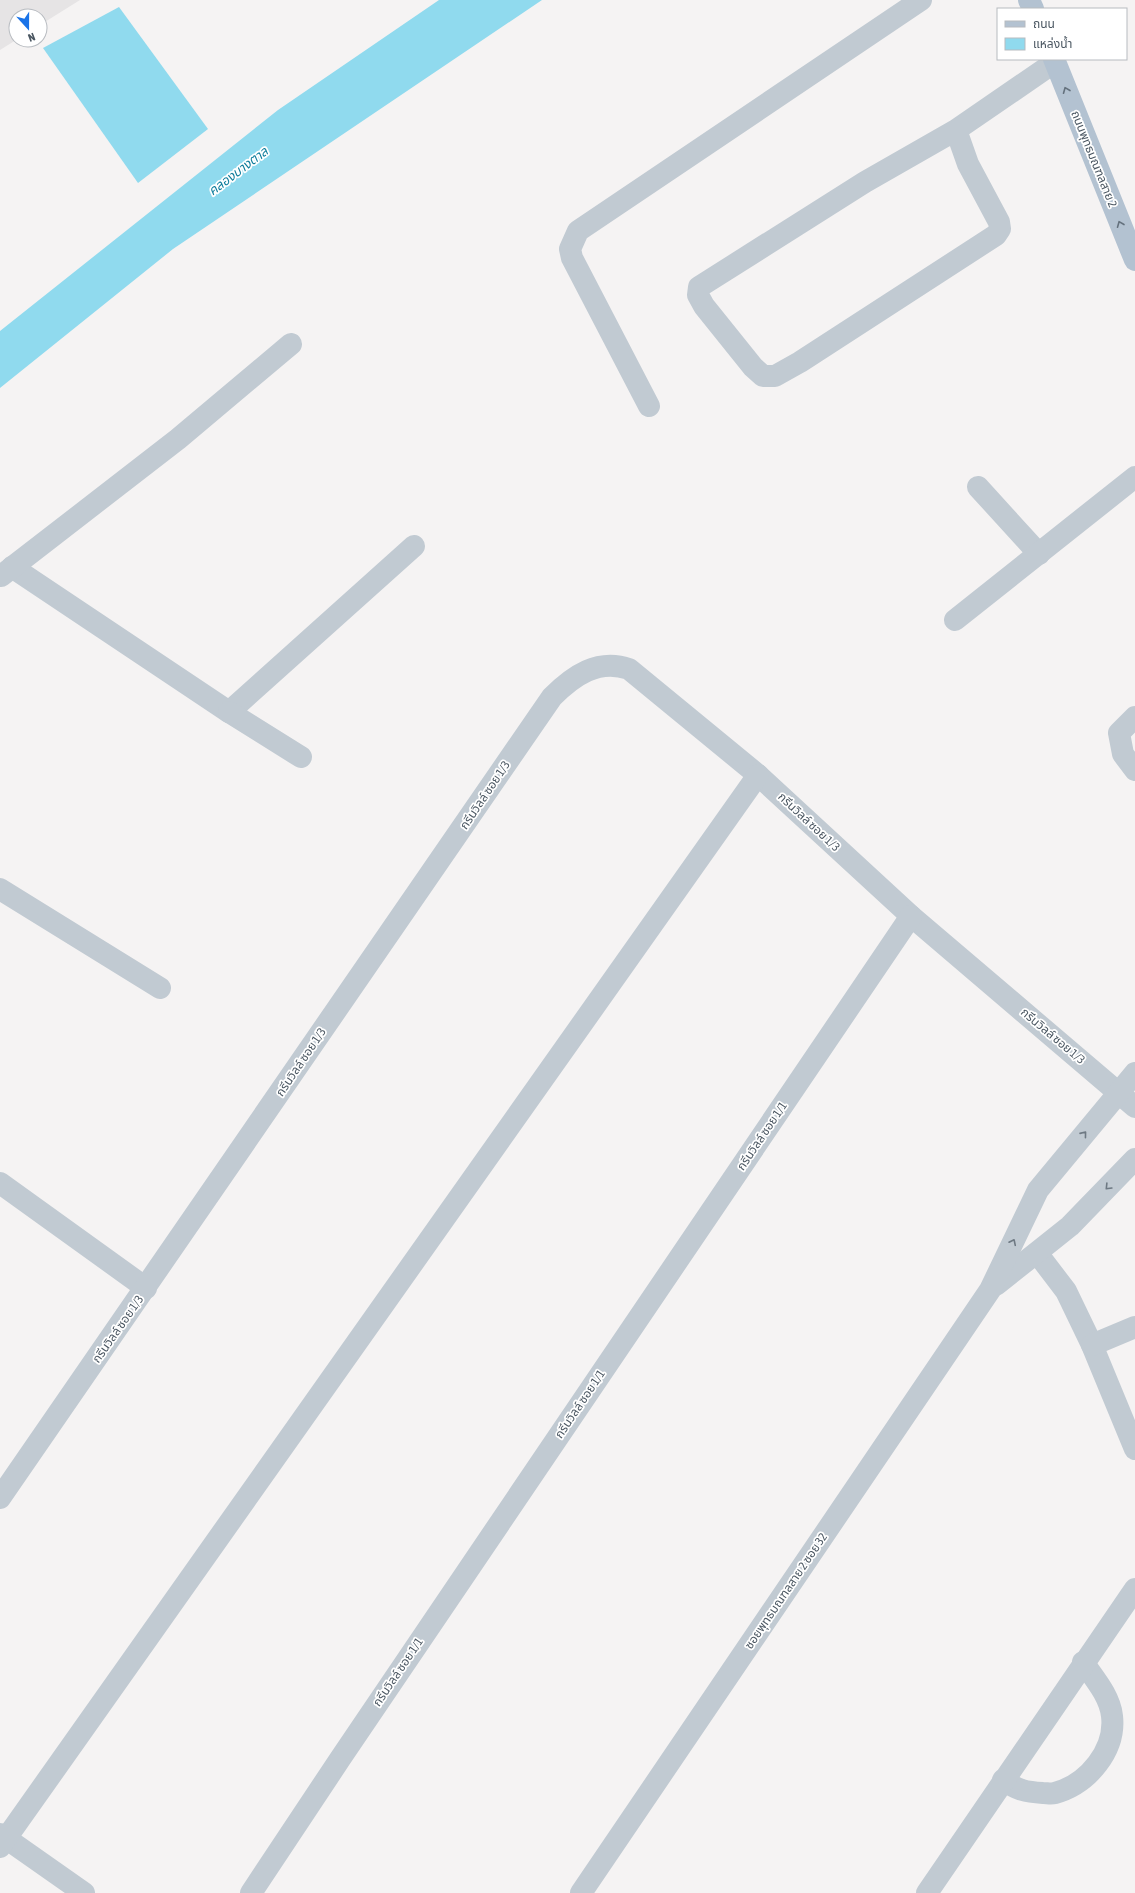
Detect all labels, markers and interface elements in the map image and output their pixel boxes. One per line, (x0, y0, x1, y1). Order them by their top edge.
north arrow (8, 8, 48, 48)
legend (997, 8, 1127, 60)
text: ถนน (1033, 17, 1055, 31)
text: N (26, 31, 37, 44)
text: แหล่งน้ำ (1033, 35, 1072, 51)
one-way arrow (1063, 87, 1071, 94)
street label: ถนนพุทธมณฑลสาย 2 (1068, 109, 1120, 209)
water label: คลองบางตาล (205, 143, 271, 198)
one-way arrow (1117, 220, 1125, 227)
street label: กรีนวิลล์ ซอย 1/3 (457, 758, 513, 832)
street label: กรีนวิลล์ ซอย 1/3 (775, 790, 843, 854)
street label: กรีนวิลล์ ซอย 1/3 (1018, 1005, 1088, 1067)
street label: กรีนวิลล์ ซอย 1/3 (273, 1025, 329, 1099)
street label: กรีนวิลล์ ซอย 1/1 (734, 1099, 790, 1173)
one-way arrow (1080, 1131, 1087, 1138)
one-way arrow (1105, 1182, 1113, 1190)
one-way arrow (1008, 1239, 1016, 1246)
street label: กรีนวิลล์ ซอย 1/3 (90, 1292, 146, 1366)
street label: กรีนวิลล์ ซอย 1/1 (552, 1367, 608, 1441)
street label: ซอยพุทธมณฑลสาย 2 ซอย 32 (742, 1530, 830, 1652)
street label: กรีนวิลล์ ซอย 1/1 (370, 1635, 426, 1709)

